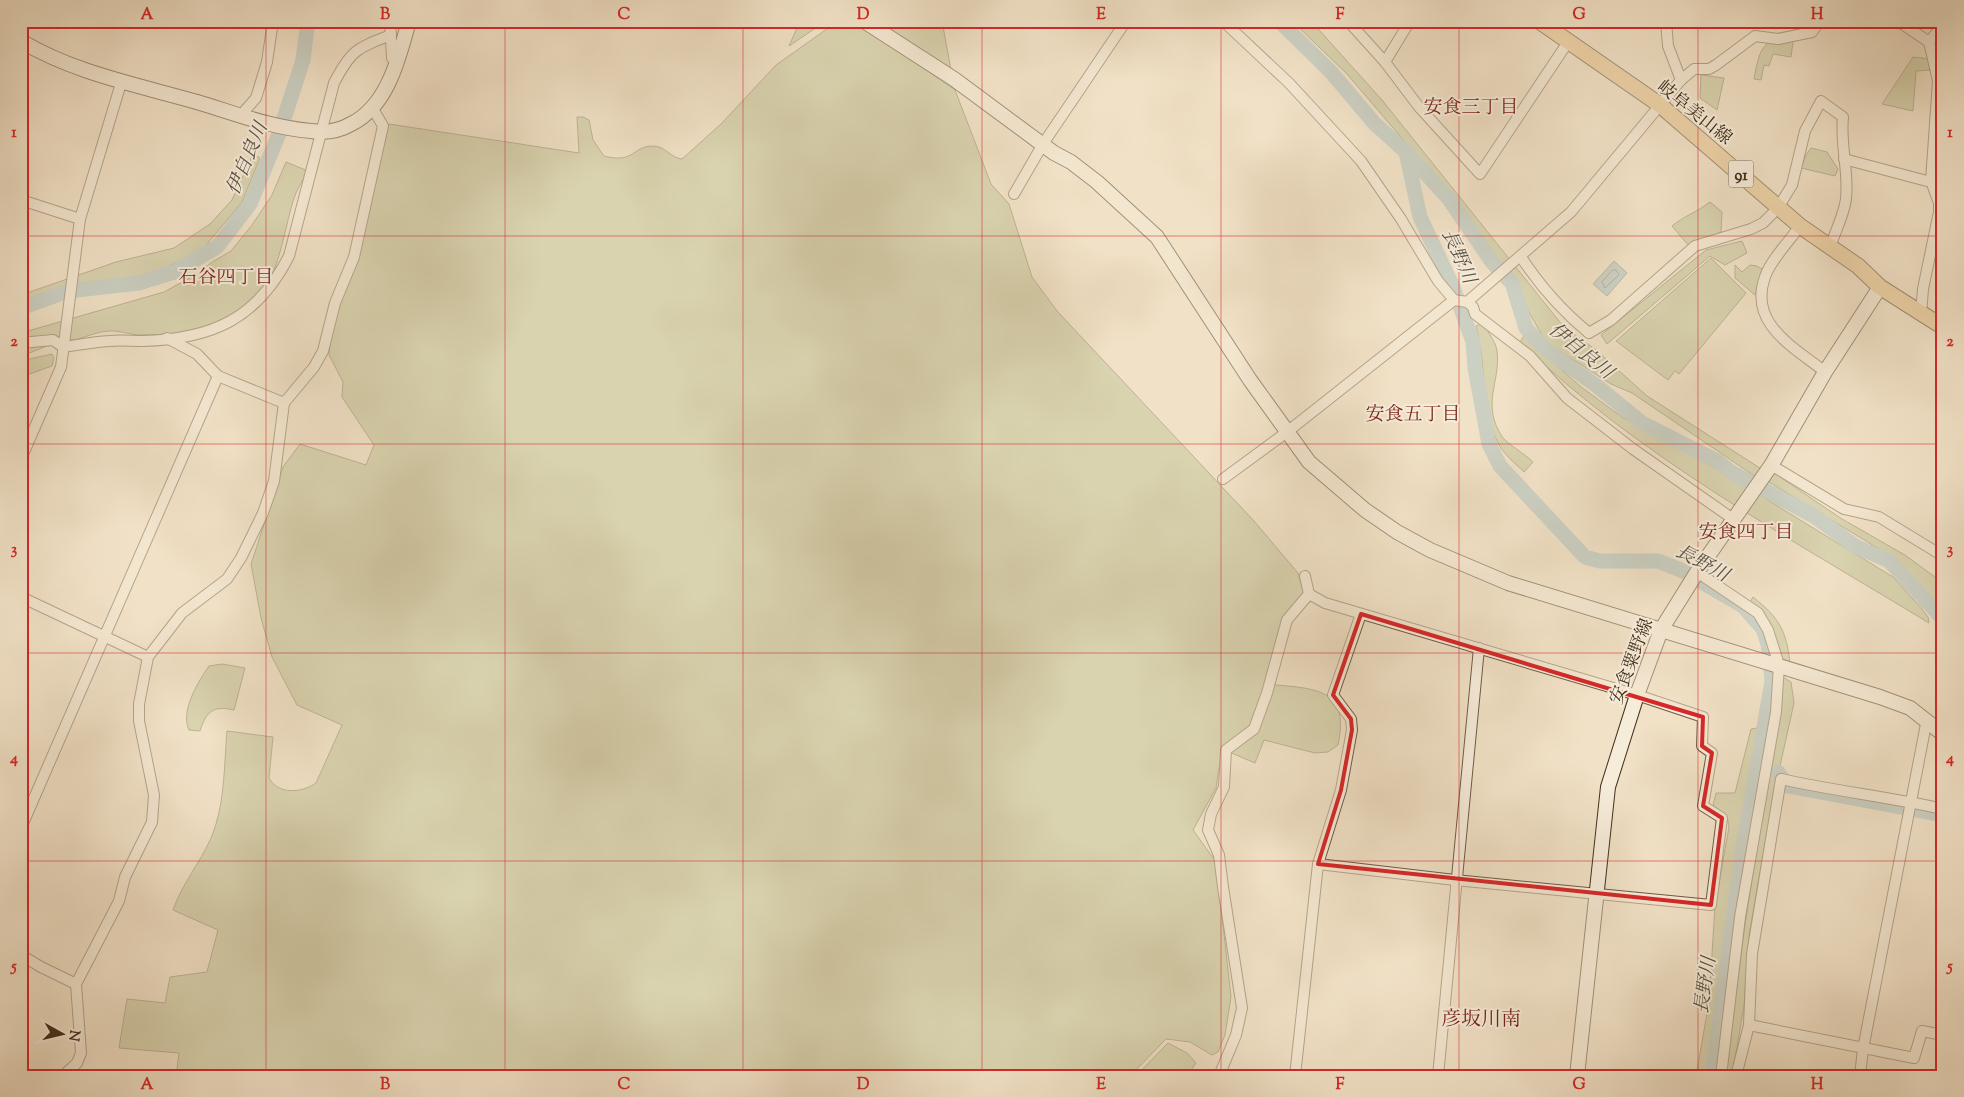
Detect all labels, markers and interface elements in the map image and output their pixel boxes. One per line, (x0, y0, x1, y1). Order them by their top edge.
text: A (141, 4, 154, 27)
text: B (380, 4, 390, 27)
text: C (618, 4, 631, 27)
text: D (857, 4, 870, 27)
text: E (1096, 4, 1106, 27)
text: F (1336, 4, 1345, 27)
text: G (1572, 4, 1586, 27)
text: H (1811, 4, 1824, 27)
street label: 岐阜美山線 (1651, 75, 1737, 152)
district label: 安食三丁目 (1423, 95, 1519, 122)
water label: 伊自良川 (221, 117, 276, 199)
text: 1 (11, 122, 17, 145)
text: 1 (1947, 122, 1953, 145)
road number: 91 (1728, 160, 1754, 188)
water label: 長野川 (1434, 225, 1482, 290)
district label: 石谷四丁目 (178, 265, 274, 292)
water label: 伊自良川 (1542, 318, 1620, 388)
text: 2 (10, 331, 18, 354)
text: 2 (1946, 331, 1954, 354)
district label: 安食五丁目 (1365, 402, 1461, 429)
district label: 安食四丁目 (1698, 520, 1794, 547)
text: 3 (11, 539, 18, 562)
water label: 長野川 (1670, 539, 1735, 590)
text: 3 (1947, 539, 1954, 562)
street label: 安食粟野線 (1605, 615, 1661, 708)
text: 4 (9, 748, 18, 771)
text: 4 (1945, 748, 1954, 771)
water label: 長野川 (1689, 953, 1724, 1015)
text: 5 (9, 956, 17, 979)
text: 5 (1945, 956, 1953, 979)
district label: 彦坂川南 (1441, 1006, 1521, 1035)
north arrow (38, 1010, 88, 1060)
text: N (62, 1029, 84, 1042)
text: A (141, 1074, 154, 1097)
text: B (380, 1074, 390, 1097)
text: C (618, 1074, 631, 1097)
text: D (857, 1074, 870, 1097)
text: E (1096, 1074, 1106, 1097)
text: F (1336, 1074, 1345, 1097)
text: G (1572, 1074, 1586, 1097)
text: H (1811, 1074, 1824, 1097)

